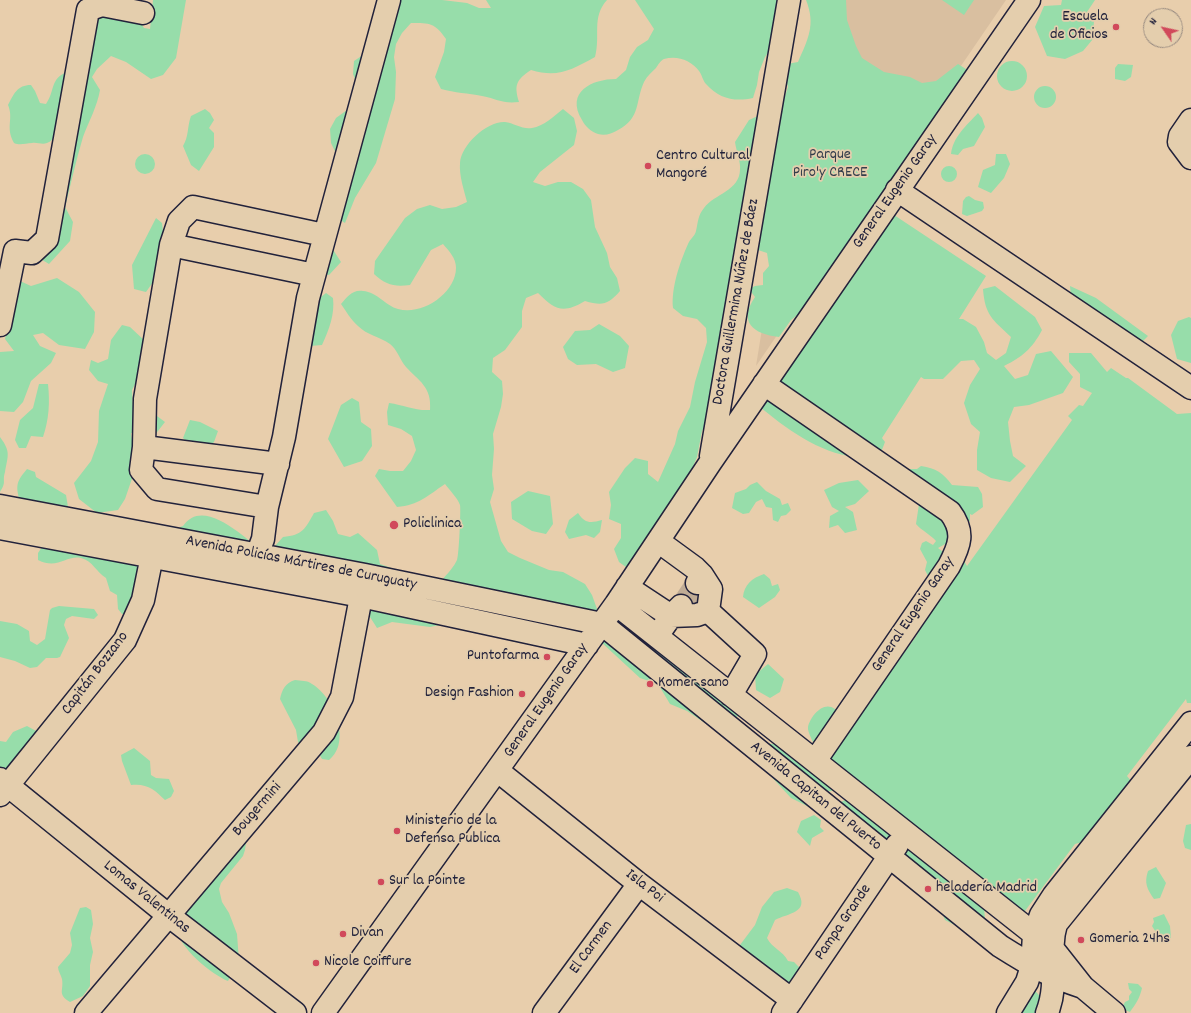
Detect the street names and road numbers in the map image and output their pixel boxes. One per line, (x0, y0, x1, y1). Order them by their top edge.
street label: General Eugenio Garay (849, 131, 943, 253)
street label: Doctora Guillermina Núñez de Báez (709, 198, 765, 406)
street label: Avenida Policías Mártires de Curuguaty (184, 532, 418, 596)
street label: General Eugenio Garay (868, 554, 960, 676)
street label: Capitán Bozzano (58, 628, 134, 720)
street label: General Eugenio Garay (500, 640, 594, 762)
street label: Avenida Capitan del Puerto (745, 738, 885, 856)
street label: Bougermini (229, 779, 287, 841)
street label: Lomas Valentinas (99, 857, 193, 939)
street label: Isla Poi (621, 866, 667, 908)
street label: Pampa Grande (812, 881, 876, 965)
street label: El Carmen (566, 917, 618, 979)

